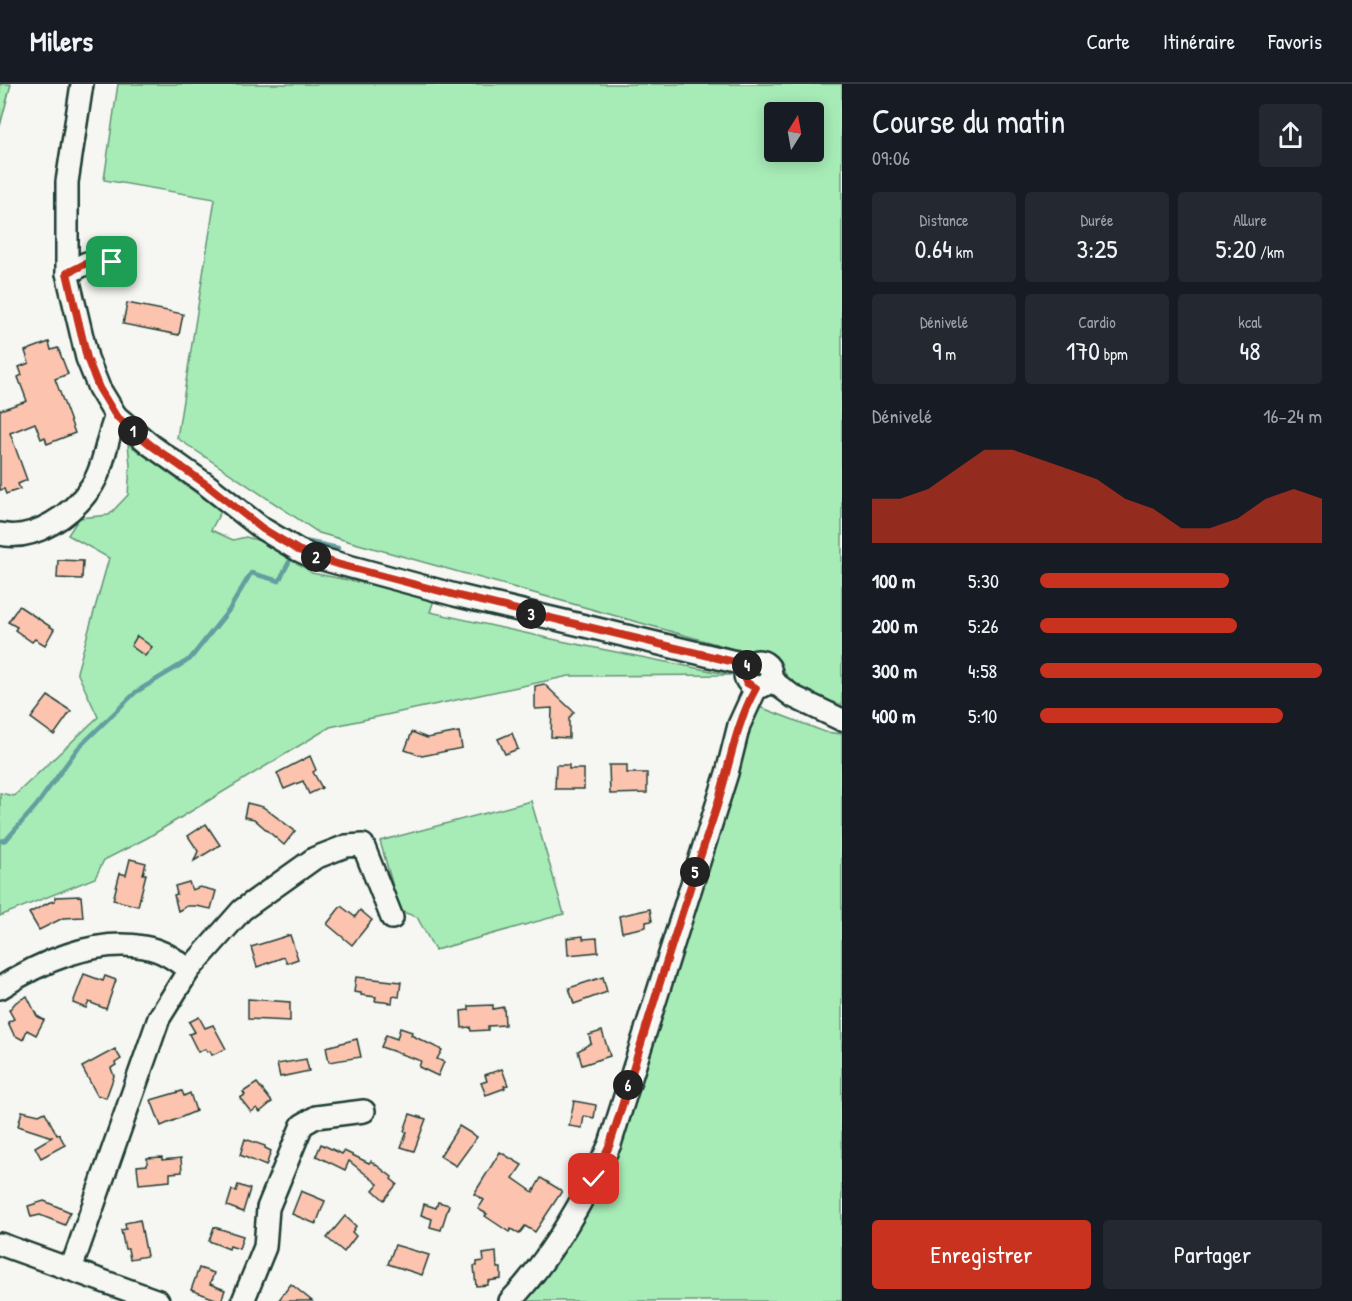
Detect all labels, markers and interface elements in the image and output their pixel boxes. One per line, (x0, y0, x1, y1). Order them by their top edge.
text: Milers (30, 22, 93, 60)
text: Carte (1087, 27, 1130, 56)
text: Itinéraire (1163, 27, 1235, 56)
text: Favoris (1268, 27, 1322, 56)
text: Course du matin (872, 99, 1065, 143)
north arrow (764, 102, 824, 162)
map controls (764, 102, 824, 162)
button: share (1259, 104, 1322, 167)
text: 09:06 (872, 144, 910, 171)
text: Distance (920, 209, 968, 231)
text: Durée (1081, 209, 1113, 231)
text: Allure (1233, 209, 1267, 231)
text: 0.64 (915, 231, 952, 266)
text: 3:25 (1077, 231, 1117, 266)
text: 5:20 (1216, 231, 1256, 266)
pin (86, 236, 137, 287)
text: km (952, 241, 973, 263)
text: /km (1256, 241, 1284, 263)
icon: arrive (95, 245, 128, 278)
text: Dénivelé (920, 311, 968, 333)
text: Cardio (1078, 311, 1116, 333)
text: kcal (1238, 311, 1262, 333)
text: 9 (932, 333, 941, 368)
text: 170 (1066, 333, 1100, 368)
text: 48 (1239, 333, 1261, 368)
text: m (941, 343, 956, 365)
text: bpm (1100, 343, 1128, 365)
text: Dénivelé (872, 402, 932, 429)
text: 16–24 m (1263, 402, 1322, 429)
pin: 1 (118, 416, 148, 446)
text: 1 (130, 420, 136, 442)
pin: 2 (301, 542, 331, 572)
text: 2 (312, 546, 320, 568)
text: 100 m (872, 567, 915, 594)
text: 5:30 (968, 567, 999, 594)
pin: 3 (516, 599, 546, 629)
text: 3 (527, 603, 535, 625)
text: 200 m (872, 612, 917, 639)
text: 5:26 (968, 612, 998, 639)
pin: 4 (732, 650, 762, 680)
text: 4 (744, 654, 750, 676)
text: 300 m (872, 657, 917, 684)
text: 4:58 (968, 657, 997, 684)
text: 400 m (872, 702, 916, 729)
text: 5:10 (968, 702, 997, 729)
pin: 5 (680, 857, 710, 887)
text: 5 (692, 861, 698, 883)
pin: 6 (613, 1070, 643, 1100)
text: 6 (625, 1074, 631, 1096)
pin (568, 1153, 619, 1204)
icon: check (577, 1162, 610, 1195)
button: Enregistrer (872, 1220, 1091, 1289)
button: Partager (1103, 1220, 1322, 1289)

